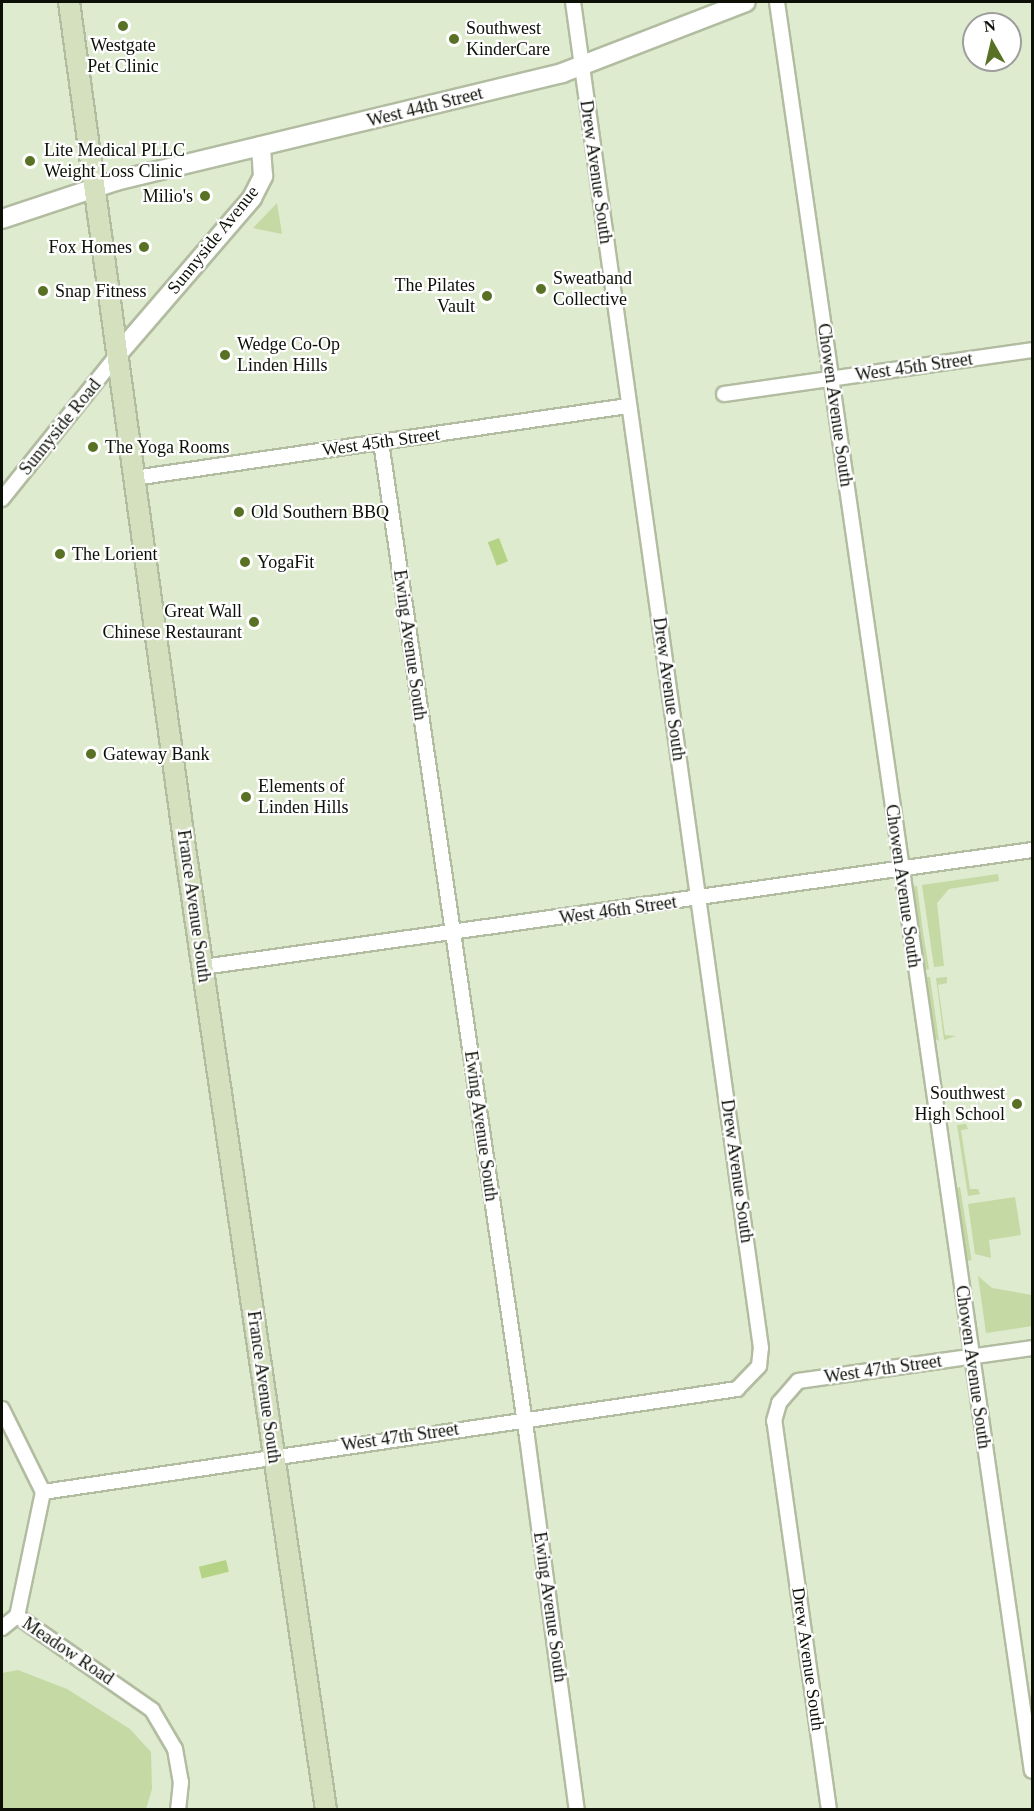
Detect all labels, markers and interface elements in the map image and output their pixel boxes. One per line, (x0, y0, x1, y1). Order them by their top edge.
north arrow (962, 12, 1022, 72)
text: N (983, 16, 997, 35)
place label: Southwest KinderCare (466, 18, 550, 60)
marker: Westgate Pet Clinic (116, 19, 130, 33)
marker: Southwest KinderCare (447, 32, 461, 46)
place label: Westgate Pet Clinic (87, 35, 159, 78)
street label: West 44th Street (365, 82, 485, 132)
street label: Drew Avenue South (575, 98, 617, 246)
place label: Lite Medical PLLC Weight Loss Clinic (44, 140, 185, 182)
marker: Lite Medical PLLC Weight Loss Clinic (21, 152, 39, 170)
street label: Sunnyside Avenue (162, 181, 264, 299)
place label: Milio's (143, 185, 193, 207)
marker: Milio's (198, 189, 212, 203)
place label: Fox Homes (48, 236, 132, 258)
marker: Fox Homes (137, 240, 151, 254)
place label: Sweatband Collective (553, 268, 632, 310)
place label: The Pilates Vault (395, 275, 475, 318)
place label: Snap Fitness (55, 280, 147, 302)
marker: Sweatband Collective (534, 282, 548, 296)
marker: Snap Fitness (36, 284, 50, 298)
marker: The Pilates Vault (480, 289, 494, 303)
street label: Chowen Avenue South (813, 321, 857, 489)
place label: Wedge Co-Op Linden Hills (237, 334, 340, 376)
marker: Wedge Co-Op Linden Hills (218, 348, 232, 362)
street label: West 45th Street (854, 348, 974, 386)
street label: Sunnyside Road (15, 375, 105, 479)
street label: West 45th Street (321, 423, 441, 461)
place label: The Yoga Rooms (105, 436, 230, 458)
marker: The Yoga Rooms (86, 440, 100, 454)
place label: Old Southern BBQ (251, 501, 389, 523)
marker: Old Southern BBQ (232, 505, 246, 519)
place label: The Lorient (72, 543, 157, 565)
marker: The Lorient (53, 547, 67, 561)
place label: YogaFit (257, 551, 314, 573)
marker: YogaFit (238, 555, 252, 569)
street label: Ewing Avenue South (389, 568, 431, 722)
place label: Great Wall Chinese Restaurant (103, 601, 242, 644)
marker: Great Wall Chinese Restaurant (247, 615, 261, 629)
street label: Drew Avenue South (648, 615, 690, 763)
place label: Gateway Bank (103, 743, 209, 765)
marker: Gateway Bank (84, 747, 98, 761)
place label: Elements of Linden Hills (258, 776, 348, 818)
marker: Elements of Linden Hills (239, 790, 253, 804)
street label: Chowen Avenue South (881, 802, 925, 970)
street label: France Avenue South (173, 828, 215, 984)
street label: West 46th Street (558, 891, 678, 929)
street label: Ewing Avenue South (460, 1049, 502, 1203)
place label: Southwest High School (914, 1083, 1005, 1126)
street label: Drew Avenue South (716, 1097, 758, 1245)
marker: Southwest High School (1010, 1097, 1024, 1111)
street label: Chowen Avenue South (951, 1283, 995, 1451)
street label: France Avenue South (243, 1309, 285, 1465)
street label: West 47th Street (823, 1350, 943, 1388)
street label: West 47th Street (340, 1418, 460, 1456)
street label: Ewing Avenue South (529, 1530, 571, 1684)
street label: Drew Avenue South (787, 1585, 829, 1733)
street label: Meadow Road (18, 1613, 118, 1689)

